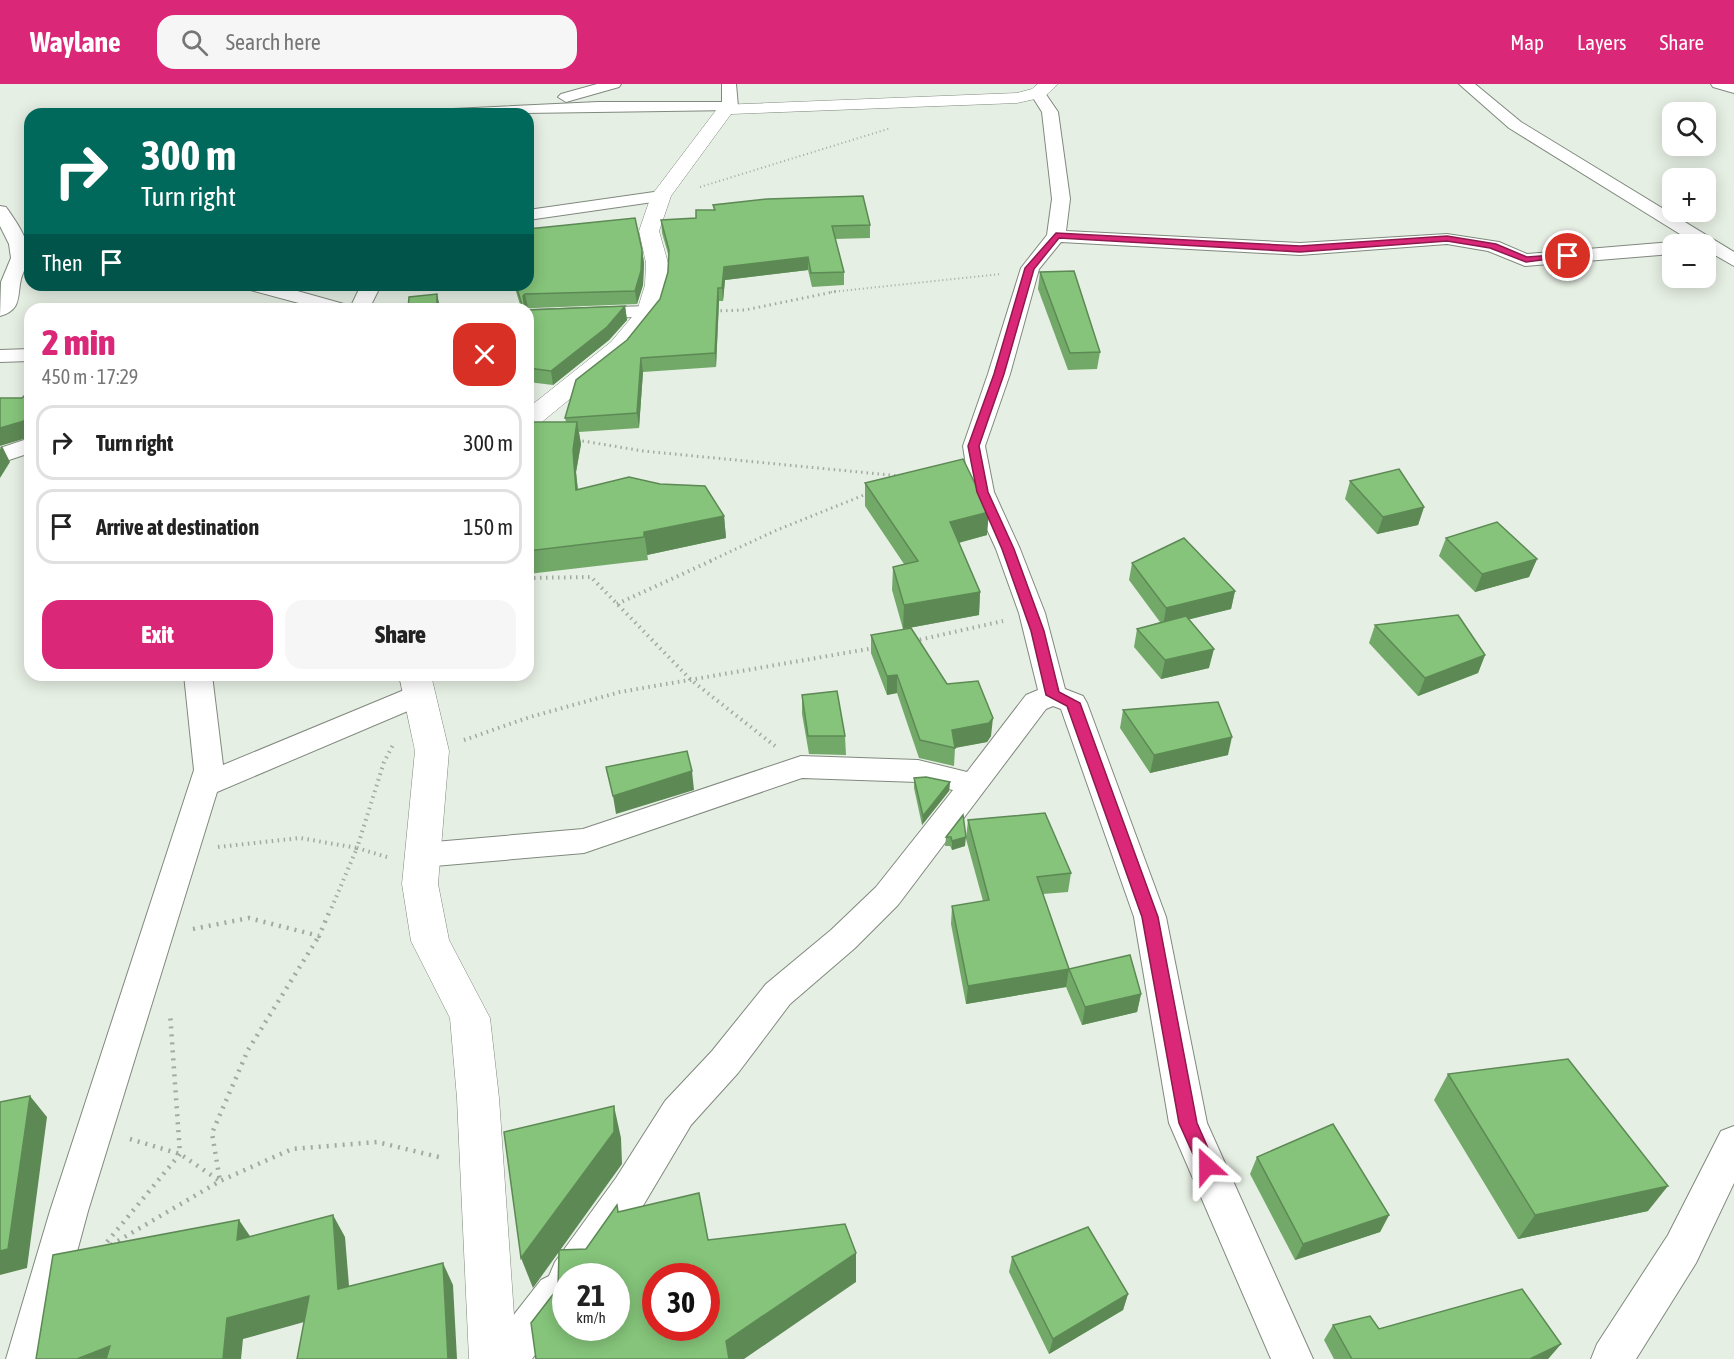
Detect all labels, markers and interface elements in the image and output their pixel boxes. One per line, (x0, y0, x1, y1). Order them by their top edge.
search box (157, 15, 577, 69)
text: Waylane (30, 26, 121, 58)
icon: search (178, 26, 211, 59)
text: Search here (226, 29, 321, 55)
text: Map (1510, 30, 1544, 54)
text: Layers (1577, 30, 1627, 54)
text: Share (1660, 30, 1704, 54)
map controls (1662, 102, 1716, 288)
button: search (1662, 102, 1716, 156)
text: 300 m (141, 131, 236, 179)
icon: right (42, 132, 120, 210)
button: + (1662, 168, 1716, 222)
text: Turn right (141, 181, 236, 212)
pin (1542, 230, 1593, 281)
button: − (1662, 234, 1716, 288)
icon: arrive (1551, 239, 1584, 272)
icon: arrive (95, 246, 128, 279)
text: Then (42, 250, 83, 276)
text: 2 min (42, 321, 116, 363)
button: close (453, 323, 516, 386)
text: 450 m · 17:29 (42, 365, 138, 388)
icon: right (45, 426, 78, 459)
text: Turn right (96, 430, 173, 456)
text: 300 m (463, 430, 513, 456)
icon: arrive (45, 510, 78, 543)
text: Arrive at destination (96, 514, 259, 540)
text: 150 m (463, 514, 513, 540)
button: Exit (42, 600, 273, 669)
button: Share (285, 600, 516, 669)
position arrow (1175, 1134, 1239, 1198)
speed limit sign: 30 (642, 1263, 720, 1341)
text: 21 (577, 1278, 605, 1312)
text: km/h (576, 1309, 606, 1326)

